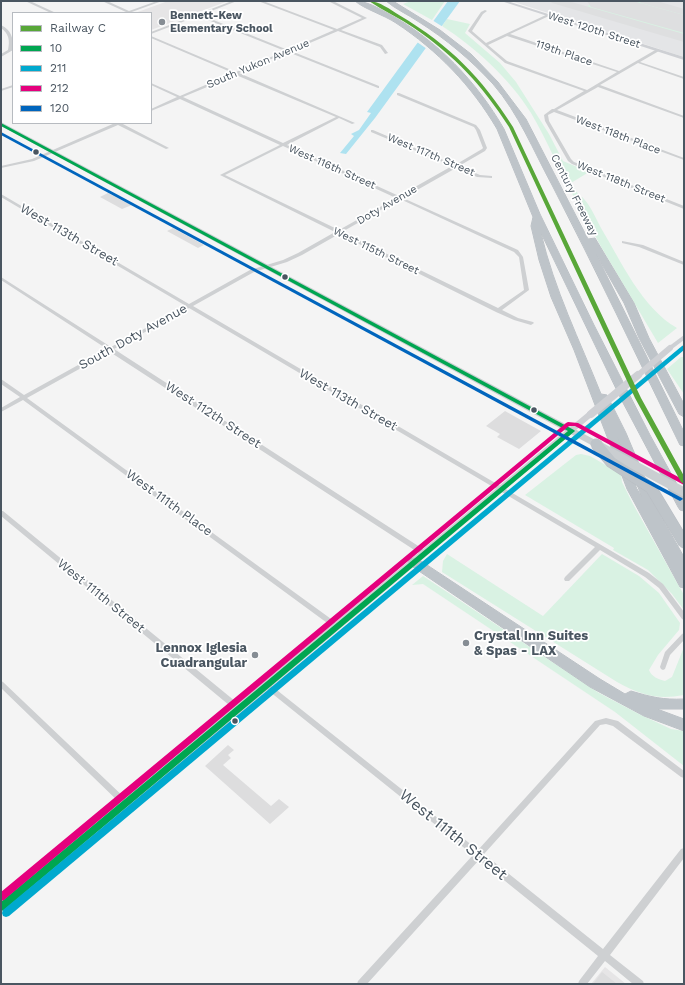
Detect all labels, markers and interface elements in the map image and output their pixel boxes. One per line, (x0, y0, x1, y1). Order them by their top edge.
place label: Bennett-Kew Elementary School (170, 9, 273, 35)
street label: West 120th Street (546, 9, 642, 51)
legend (12, 12, 152, 124)
marker: Bennett-Kew Elementary School (157, 17, 167, 27)
text: Railway C (50, 21, 106, 35)
street label: South Yukon Avenue (205, 36, 311, 92)
street label: 119th Place (534, 37, 594, 69)
text: 10 (50, 41, 62, 55)
text: 211 (50, 61, 66, 75)
text: 212 (50, 81, 69, 95)
text: 120 (50, 101, 69, 115)
street label: West 118th Place (574, 113, 662, 157)
street label: West 117th Street (385, 131, 477, 179)
street label: West 116th Street (286, 142, 378, 192)
unlabelled marker (31, 147, 41, 157)
street label: Century Freeway (548, 152, 600, 238)
street label: West 118th Street (575, 158, 667, 206)
street label: Doty Avenue (355, 182, 419, 228)
street label: West 113th Street (17, 200, 121, 270)
street label: West 115th Street (331, 224, 421, 278)
unlabelled marker (280, 272, 290, 282)
street label: South Doty Avenue (76, 301, 190, 373)
street label: West 113th Street (296, 365, 400, 435)
street label: West 112th Street (162, 378, 264, 452)
unlabelled marker (529, 405, 539, 415)
street label: West 111th Place (123, 466, 215, 540)
street label: West 111th Street (54, 556, 148, 636)
place label: Crystal Inn Suites & Spas - LAX (474, 628, 588, 659)
marker: Crystal Inn Suites & Spas - LAX (461, 638, 471, 648)
place label: Lennox Iglesia Cuadrangular (155, 640, 247, 671)
marker: Lennox Iglesia Cuadrangular (250, 650, 260, 660)
unlabelled marker (230, 716, 240, 726)
street label: West 111th Street (395, 786, 511, 884)

